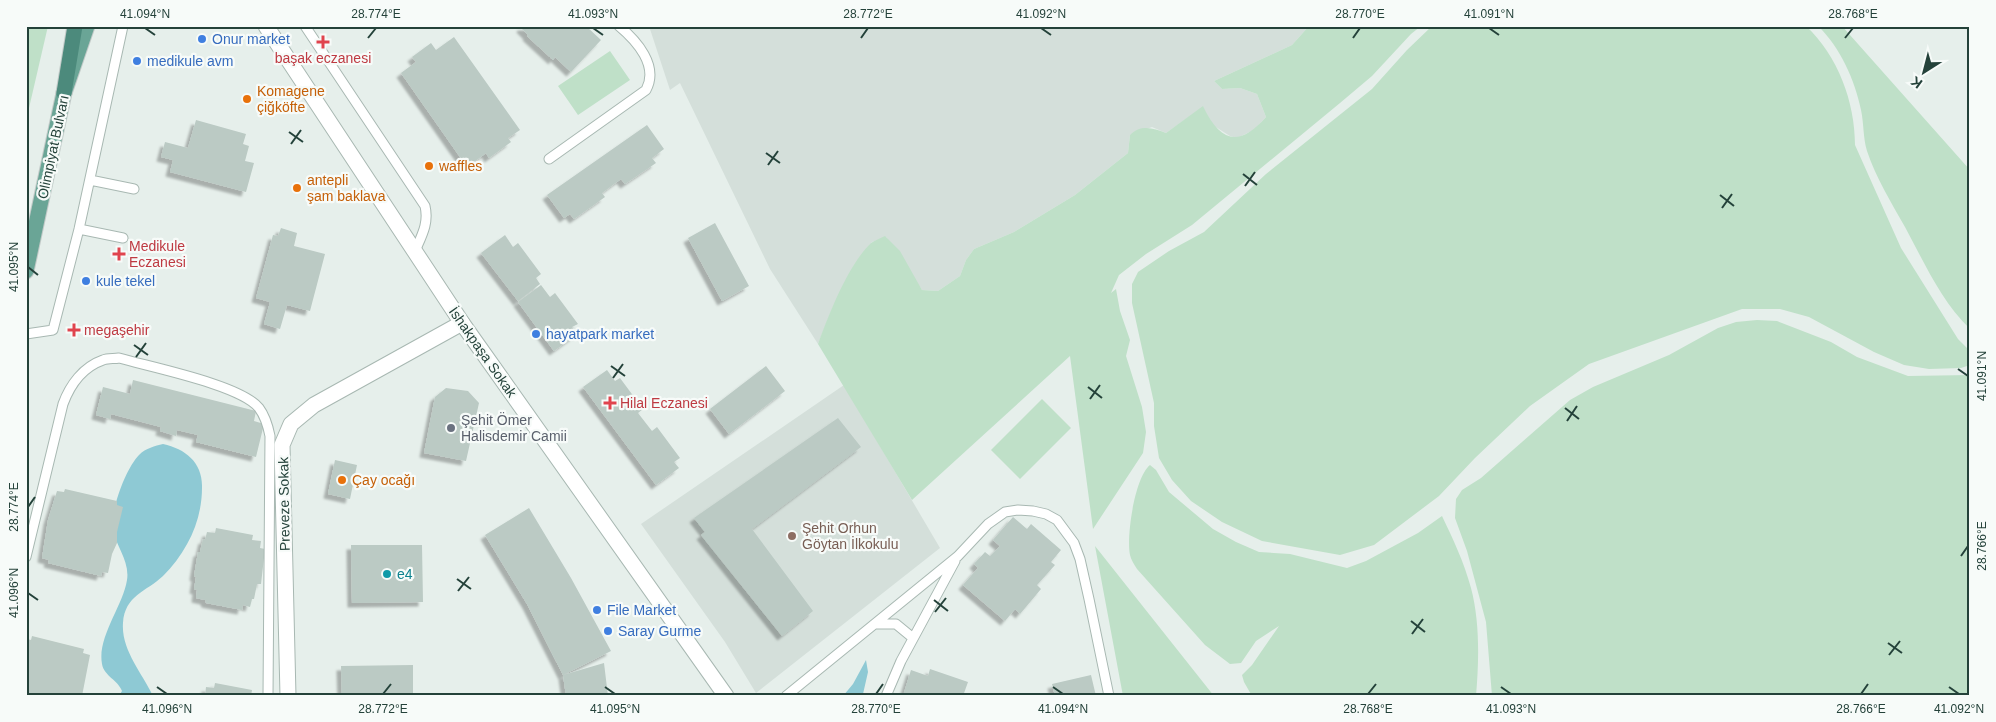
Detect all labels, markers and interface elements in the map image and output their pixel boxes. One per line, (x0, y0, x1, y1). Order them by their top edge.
text: 41.094°N (120, 7, 170, 21)
text: 28.774°E (351, 7, 401, 21)
text: 41.093°N (568, 7, 618, 21)
text: 28.772°E (843, 7, 893, 21)
text: 41.092°N (1016, 7, 1066, 21)
text: 28.770°E (1335, 7, 1385, 21)
text: 41.091°N (1464, 7, 1514, 21)
text: 28.768°E (1828, 7, 1878, 21)
place label: Onur market (212, 31, 290, 47)
marker: Onur market (196, 33, 208, 45)
marker: başak eczanesi (317, 36, 329, 48)
north arrow (1898, 48, 1948, 98)
place label: başak eczanesi (275, 50, 371, 66)
place label: medikule avm (147, 53, 233, 69)
marker: medikule avm (131, 55, 143, 67)
text: K (1908, 73, 1925, 92)
place label: Komagene çiğköfte (257, 83, 325, 115)
marker: Komagene çiğköfte (241, 93, 253, 105)
street label: Olimpiyat Bulvarı (34, 94, 72, 200)
place label: waffles (438, 158, 482, 174)
marker: waffles (423, 160, 435, 172)
place label: antepli şam baklava (307, 172, 386, 204)
marker: antepli şam baklava (291, 182, 303, 194)
place label: Medikule Eczanesi (129, 238, 186, 270)
text: 41.095°N (7, 242, 21, 292)
marker: Medikule Eczanesi (113, 248, 125, 260)
place label: kule tekel (96, 273, 155, 289)
marker: kule tekel (80, 275, 92, 287)
street label: İshakpaşa Sokak (446, 303, 522, 401)
place label: megaşehir (84, 322, 150, 338)
marker: megaşehir (68, 324, 80, 336)
place label: hayatpark market (546, 326, 654, 342)
marker: hayatpark market (530, 328, 542, 340)
text: 41.091°N (1975, 351, 1989, 401)
place label: Hilal Eczanesi (620, 395, 708, 411)
marker: Hilal Eczanesi (604, 397, 616, 409)
place label: Şehit Ömer Halisdemir Camii (461, 411, 567, 444)
marker: Şehit Ömer Halisdemir Camii (445, 422, 457, 434)
street label: Preveze Sokak (275, 456, 293, 551)
place label: Çay ocağı (352, 472, 415, 488)
marker: Çay ocağı (336, 474, 348, 486)
text: 28.774°E (7, 482, 21, 532)
place label: Şehit Orhun Göytan İlkokulu (802, 520, 899, 552)
text: 28.766°E (1975, 521, 1989, 571)
marker: Şehit Orhun Göytan İlkokulu (786, 530, 798, 542)
place label: e4 (397, 566, 413, 582)
text: 41.096°N (7, 568, 21, 618)
marker: e4 (381, 568, 393, 580)
place label: File Market (607, 602, 676, 618)
marker: File Market (591, 604, 603, 616)
place label: Saray Gurme (618, 623, 701, 639)
marker: Saray Gurme (602, 625, 614, 637)
text: 41.096°N (142, 702, 192, 716)
text: 28.772°E (358, 702, 408, 716)
text: 41.095°N (590, 702, 640, 716)
text: 28.770°E (851, 702, 901, 716)
text: 41.094°N (1038, 702, 1088, 716)
text: 28.768°E (1343, 702, 1393, 716)
text: 41.093°N (1486, 702, 1536, 716)
text: 28.766°E (1836, 702, 1886, 716)
text: 41.092°N (1934, 702, 1984, 716)

